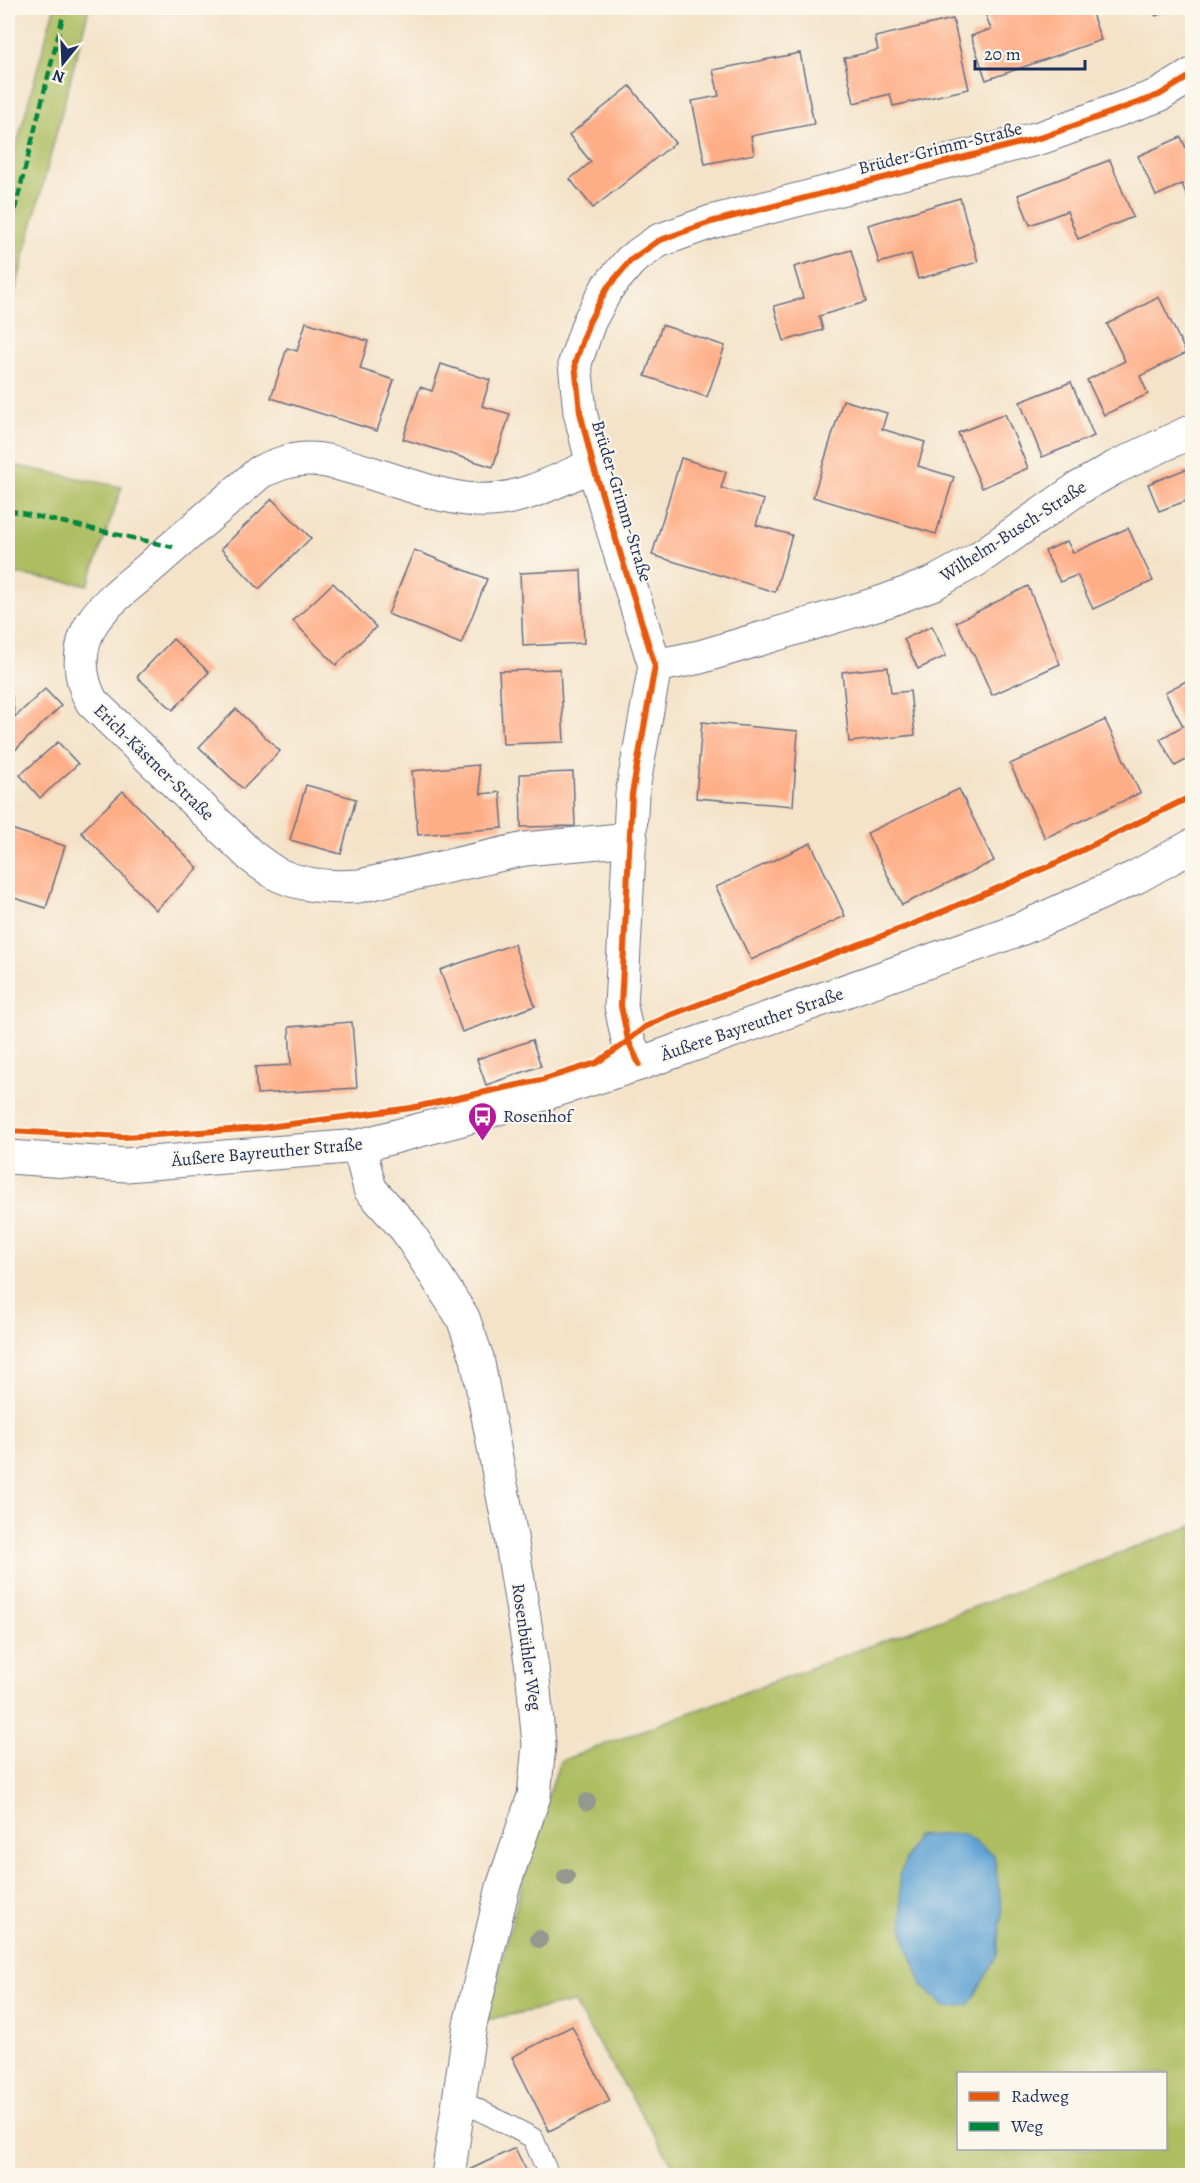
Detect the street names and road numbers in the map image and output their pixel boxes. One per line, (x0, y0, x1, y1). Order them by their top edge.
street label: Brüder-Grimm-Straße (856, 116, 1024, 180)
street label: Brüder-Grimm-Straße (586, 417, 658, 585)
street label: Wilhelm-Busch-Straße (934, 475, 1091, 588)
street label: Erich-Kästner-Straße (89, 698, 219, 826)
street label: Äußere Bayreuther Straße (657, 981, 847, 1067)
street label: Äußere Bayreuther Straße (170, 1132, 364, 1172)
street label: Rosenbühler Weg (506, 1582, 548, 1712)

